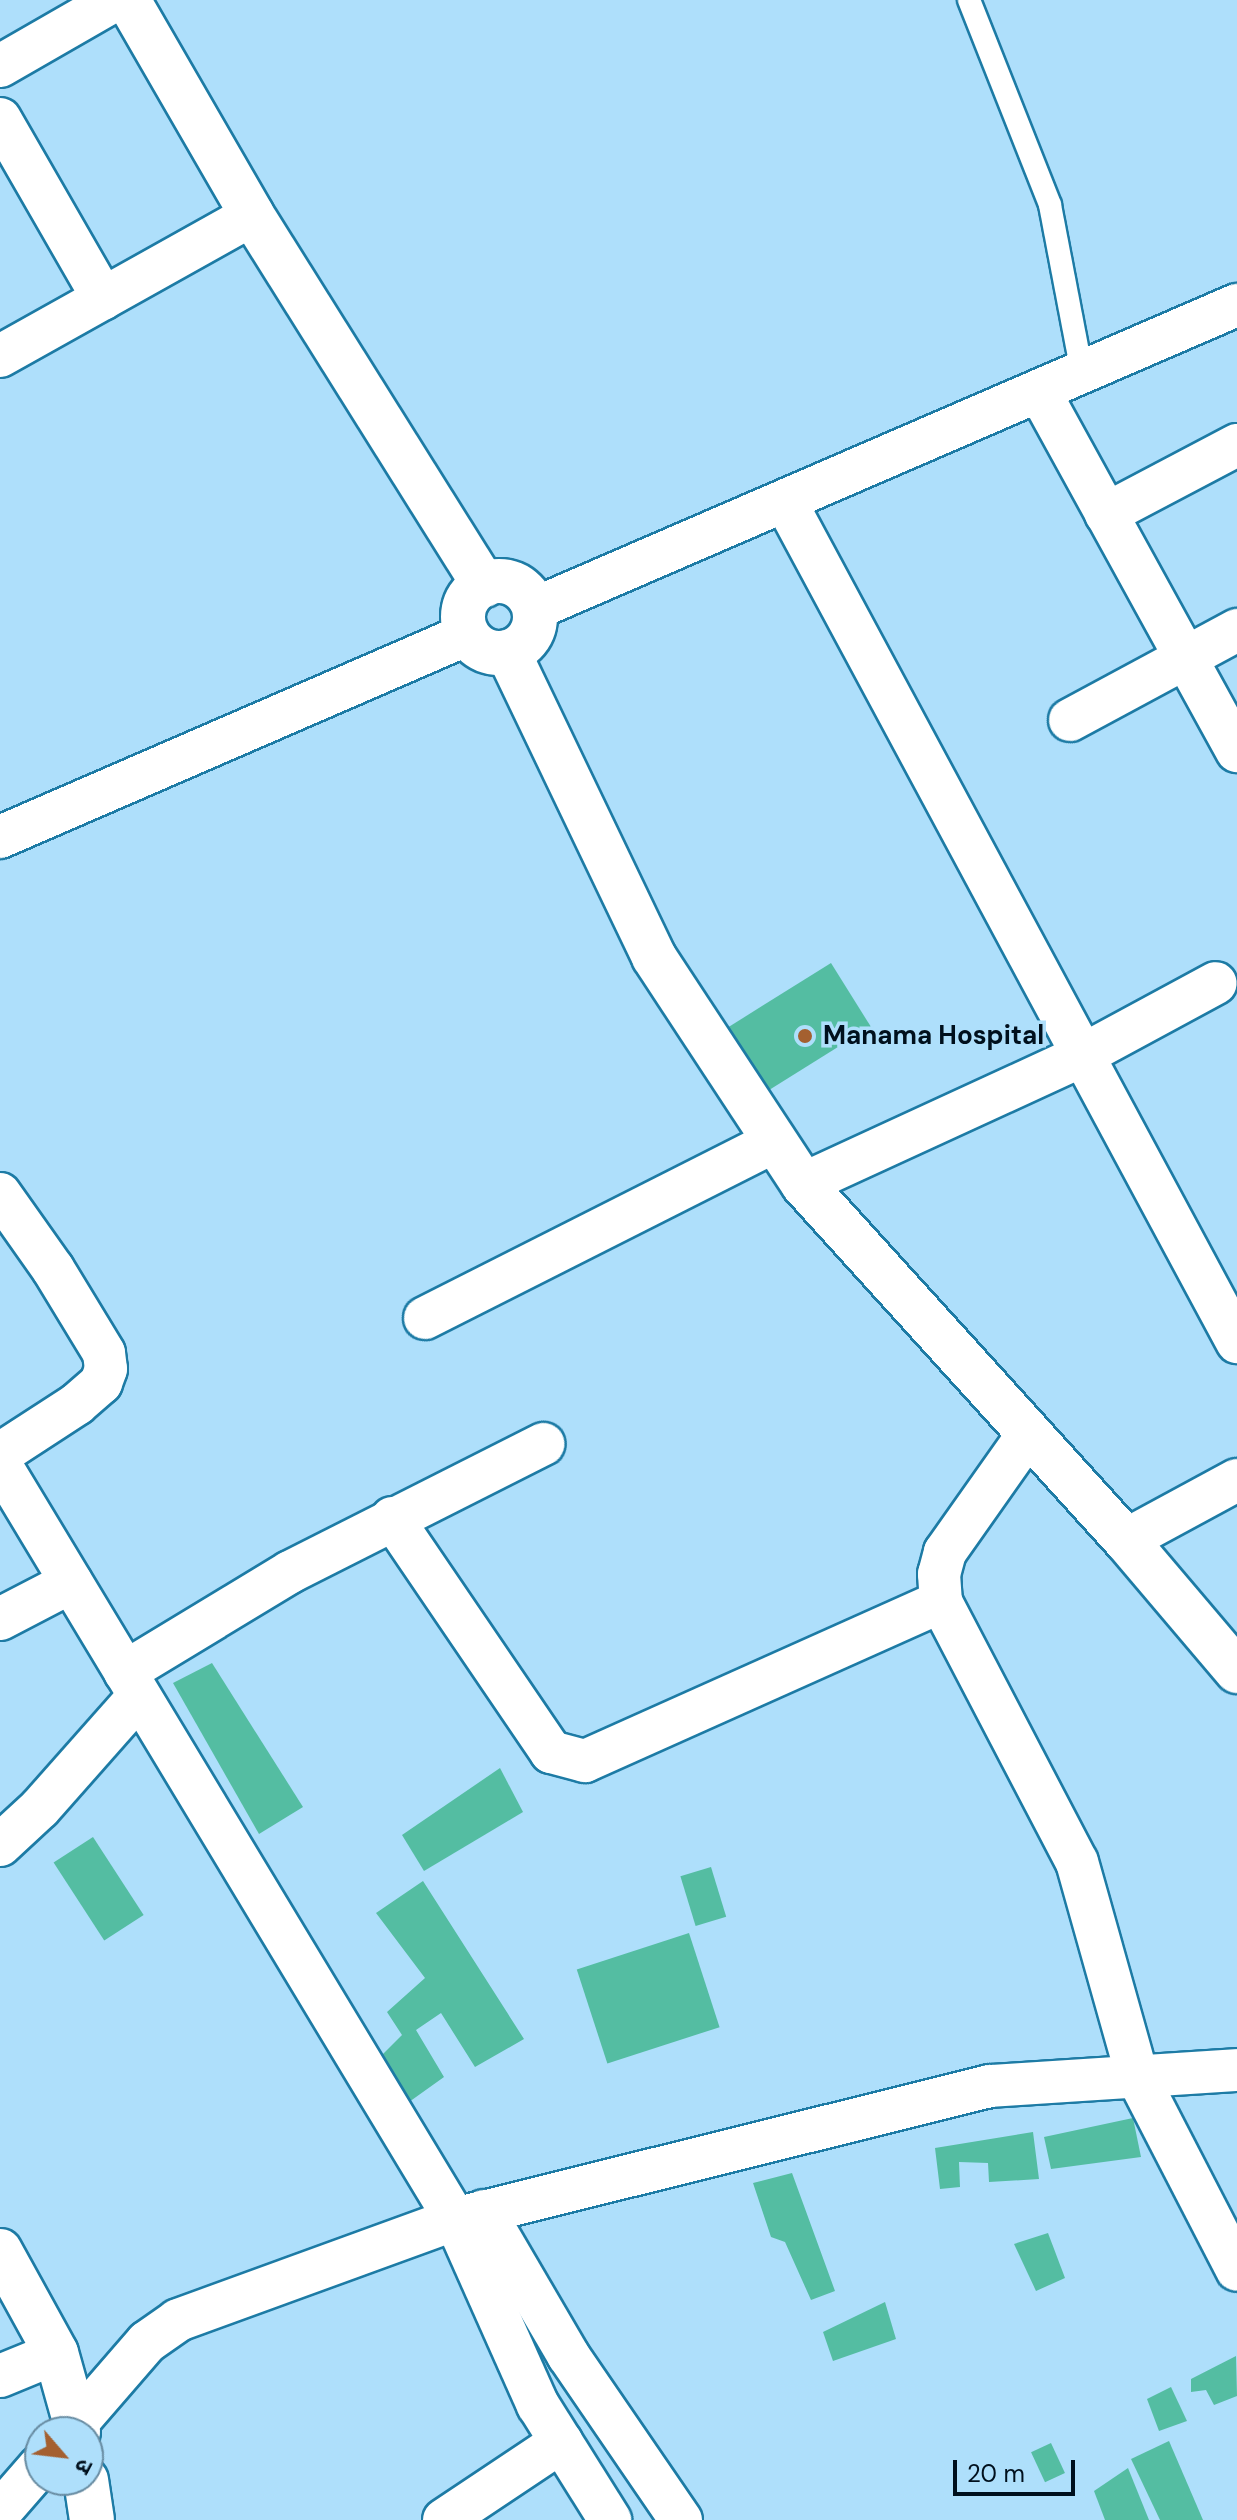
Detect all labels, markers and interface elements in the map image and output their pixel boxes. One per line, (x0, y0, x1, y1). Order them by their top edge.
place label: Manama Hospital (823, 1020, 1044, 1052)
marker: Manama Hospital (794, 1025, 816, 1047)
north arrow (24, 2416, 104, 2496)
scale bar (957, 2444, 1079, 2494)
text: उ (68, 2454, 100, 2479)
text: 20 m (967, 2458, 1025, 2489)

